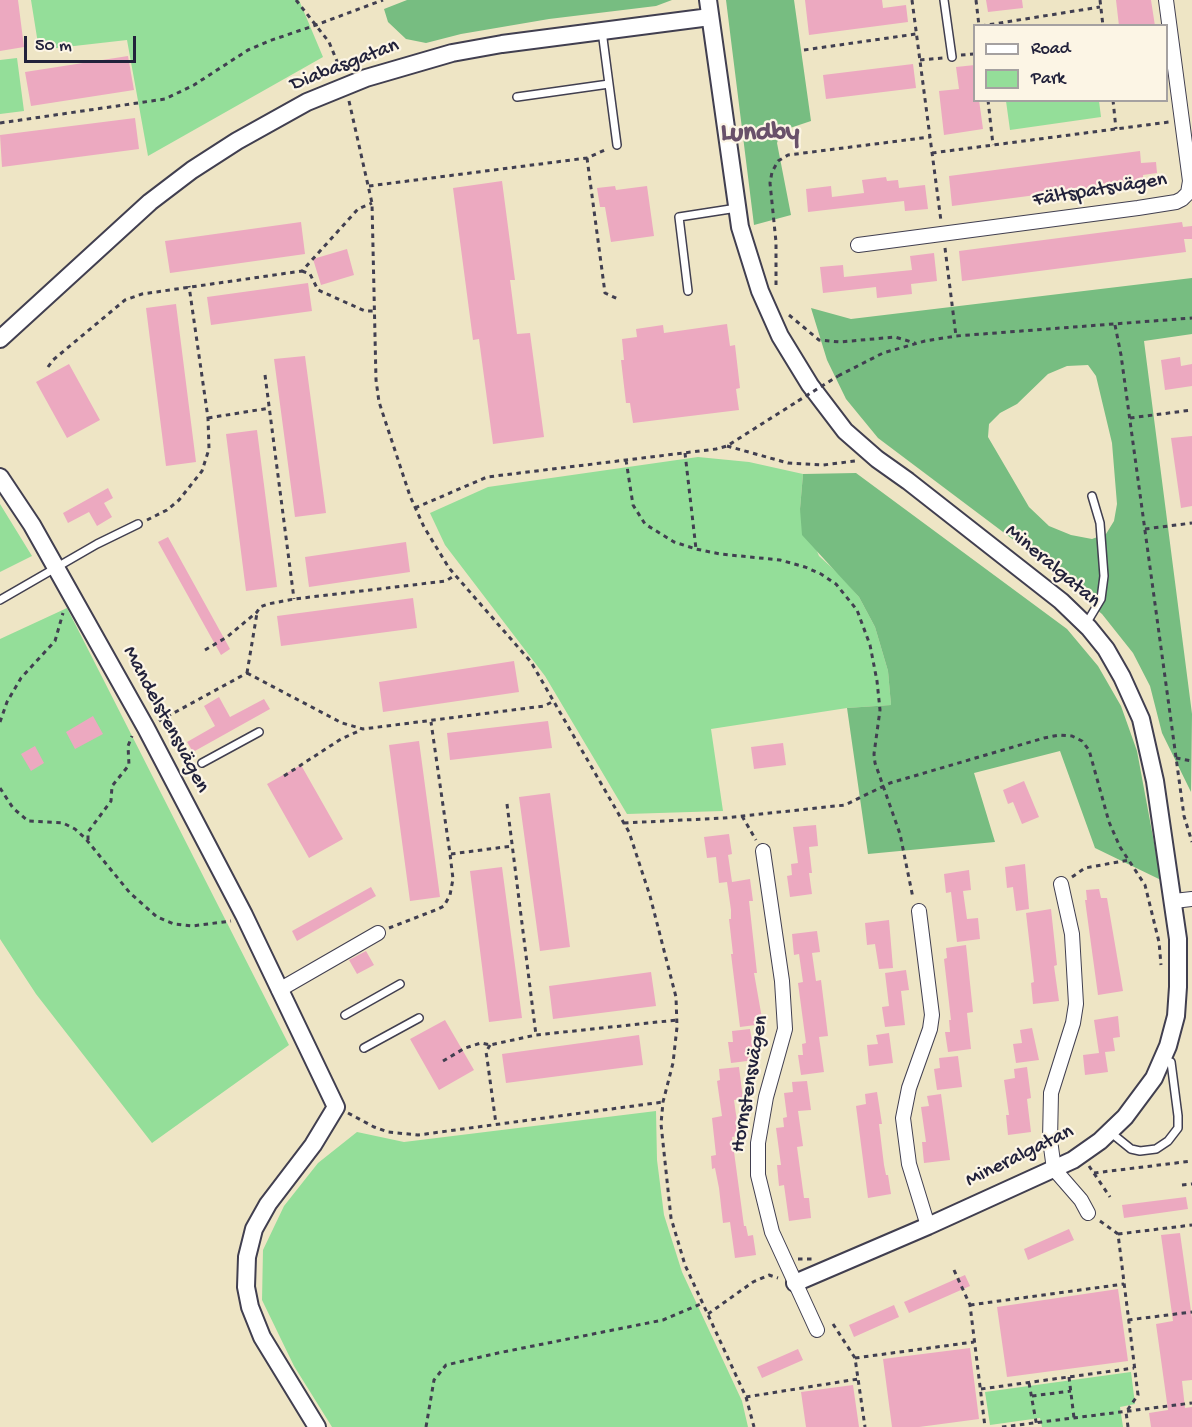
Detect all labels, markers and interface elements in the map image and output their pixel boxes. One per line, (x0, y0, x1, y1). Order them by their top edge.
scale bar (27, 24, 140, 62)
legend (973, 24, 1168, 102)
street label: Diabasgatan (287, 34, 403, 98)
text: 50 m (35, 36, 72, 57)
text: Road (1031, 39, 1070, 60)
text: Park (1031, 69, 1065, 90)
district label: Lundby (721, 119, 799, 151)
street label: Fältspatsvägen (1031, 168, 1169, 214)
street label: Mineralgatan (999, 520, 1105, 614)
street label: Mandelstensvägen (116, 642, 214, 798)
street label: Hornstensvägen (727, 1013, 775, 1155)
street label: Mineralgatan (962, 1120, 1078, 1194)

